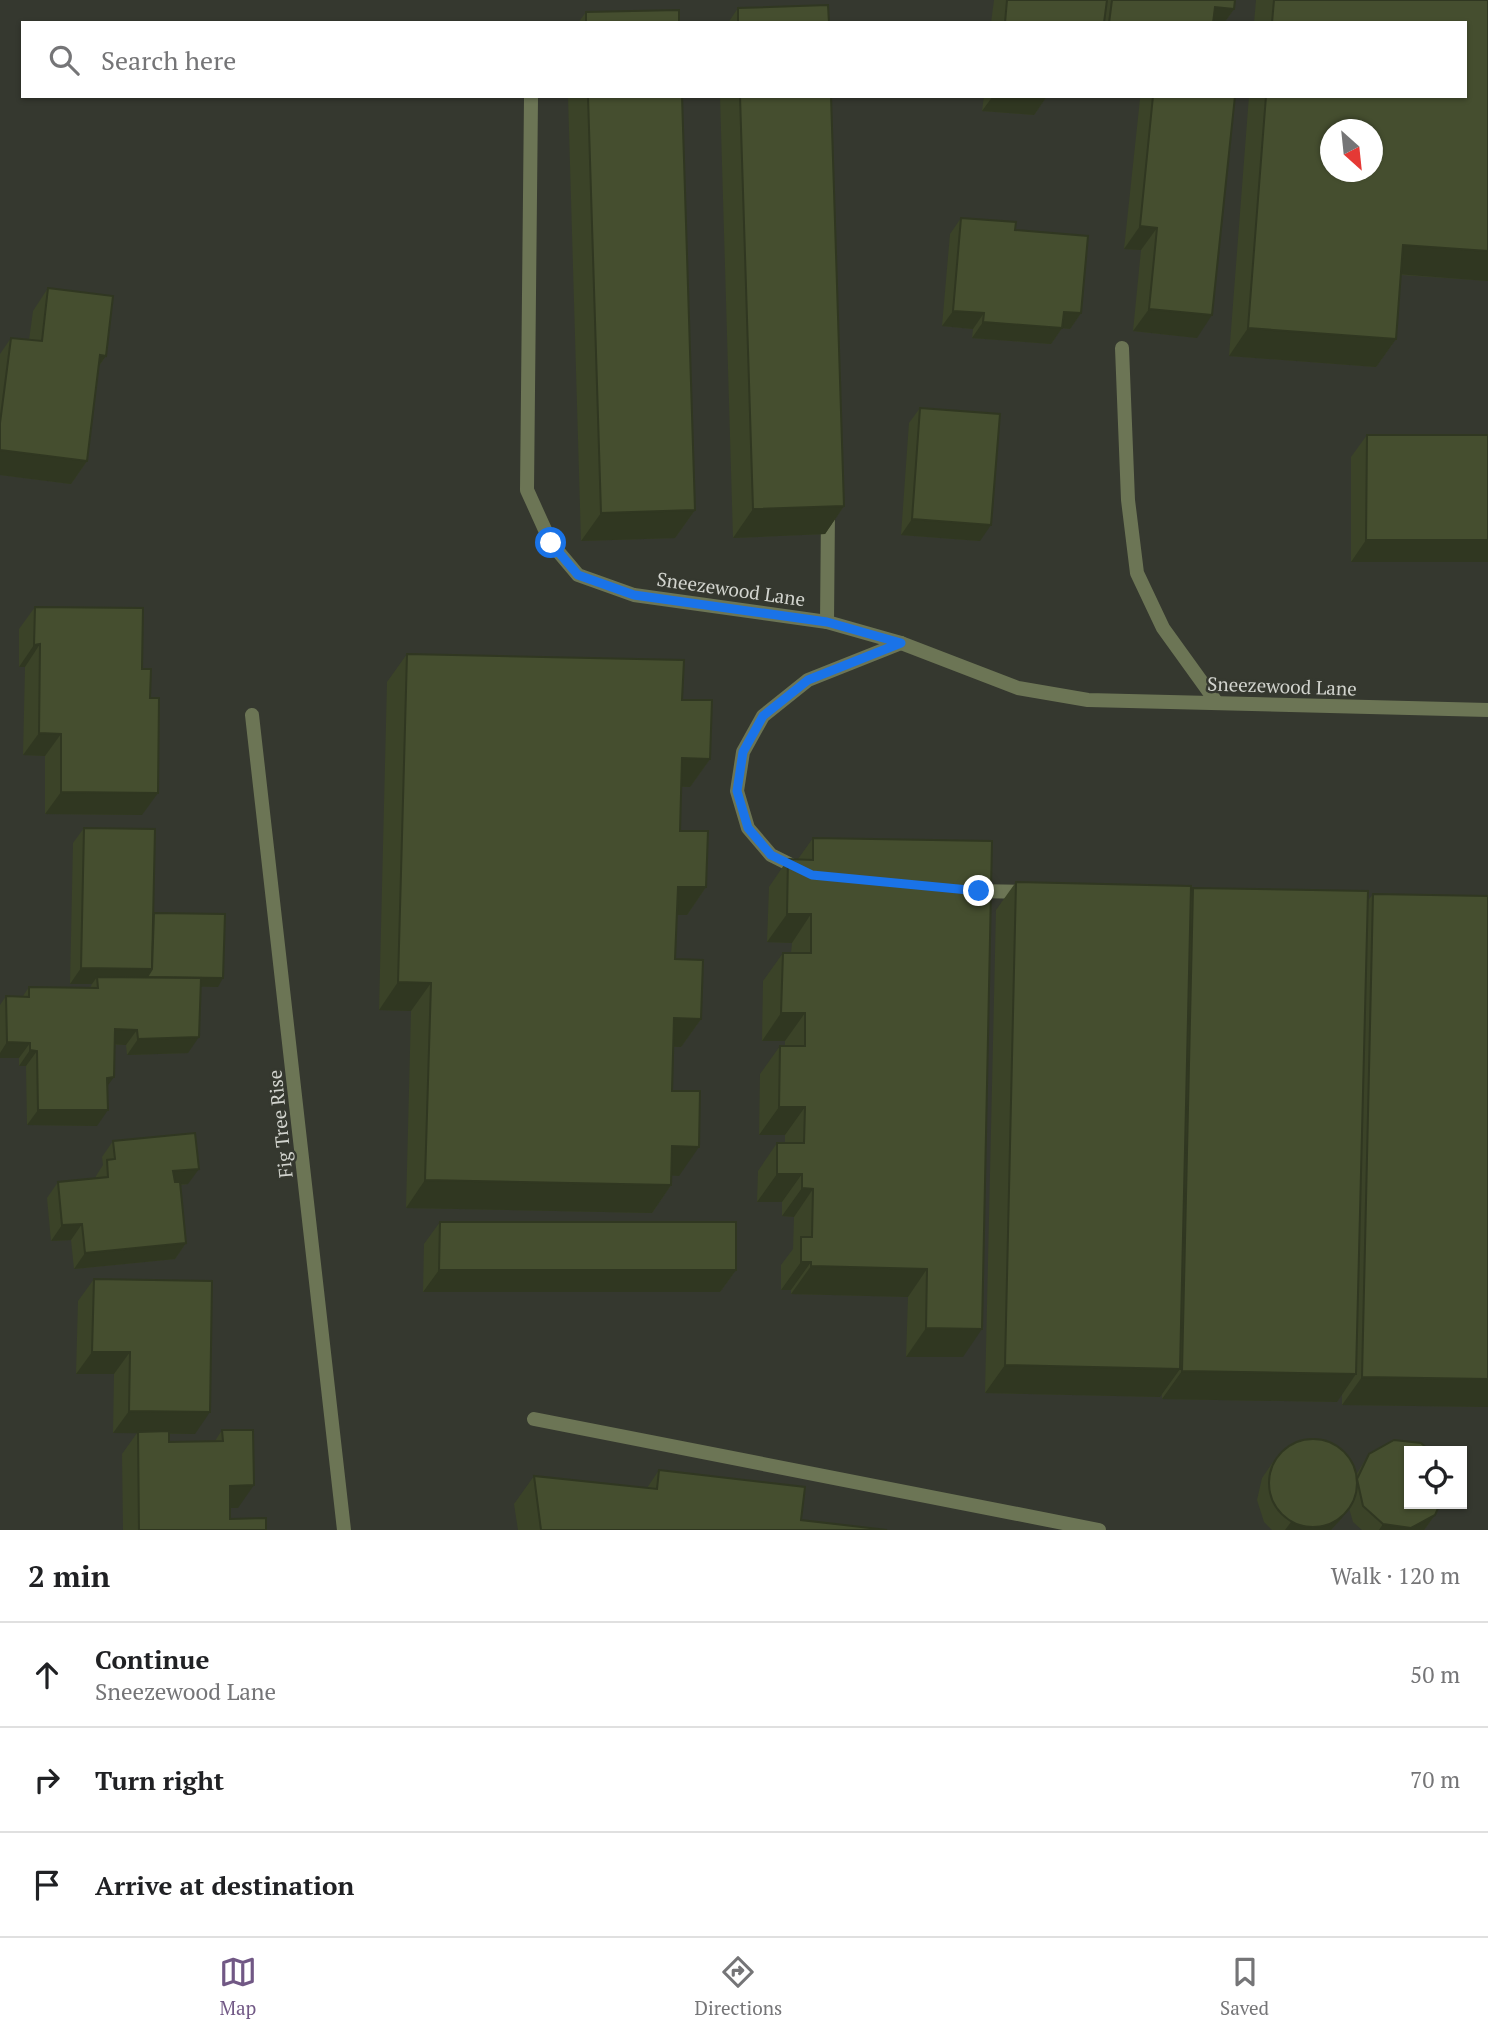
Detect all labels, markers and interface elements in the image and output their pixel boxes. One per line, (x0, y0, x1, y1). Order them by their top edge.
search box (21, 21, 1467, 98)
icon: search (45, 41, 83, 79)
text: Search here (101, 43, 236, 77)
north arrow (1320, 119, 1383, 182)
route start (535, 527, 566, 558)
street label: Sneezewood Lane (655, 566, 807, 611)
street label: Sneezewood Lane (1207, 670, 1357, 701)
route end (963, 875, 994, 906)
street label: Fig Tree Rise (261, 1069, 298, 1179)
map controls (1404, 1446, 1467, 1509)
button: locate (1404, 1446, 1467, 1509)
text: 2 min (28, 1556, 110, 1596)
text: Walk · 120 m (1331, 1560, 1460, 1591)
text: Continue (95, 1642, 209, 1676)
icon: ahead (28, 1656, 66, 1694)
text: 50 m (1410, 1659, 1460, 1690)
text: Sneezewood Lane (95, 1676, 276, 1707)
icon: right (28, 1761, 66, 1799)
text: Turn right (95, 1763, 224, 1797)
text: 70 m (1410, 1764, 1460, 1795)
icon: arrive (28, 1866, 66, 1904)
text: Arrive at destination (95, 1868, 354, 1902)
tab: Map (219, 1953, 257, 2020)
tab: Directions (695, 1953, 782, 2020)
tab: Saved (1220, 1953, 1269, 2020)

